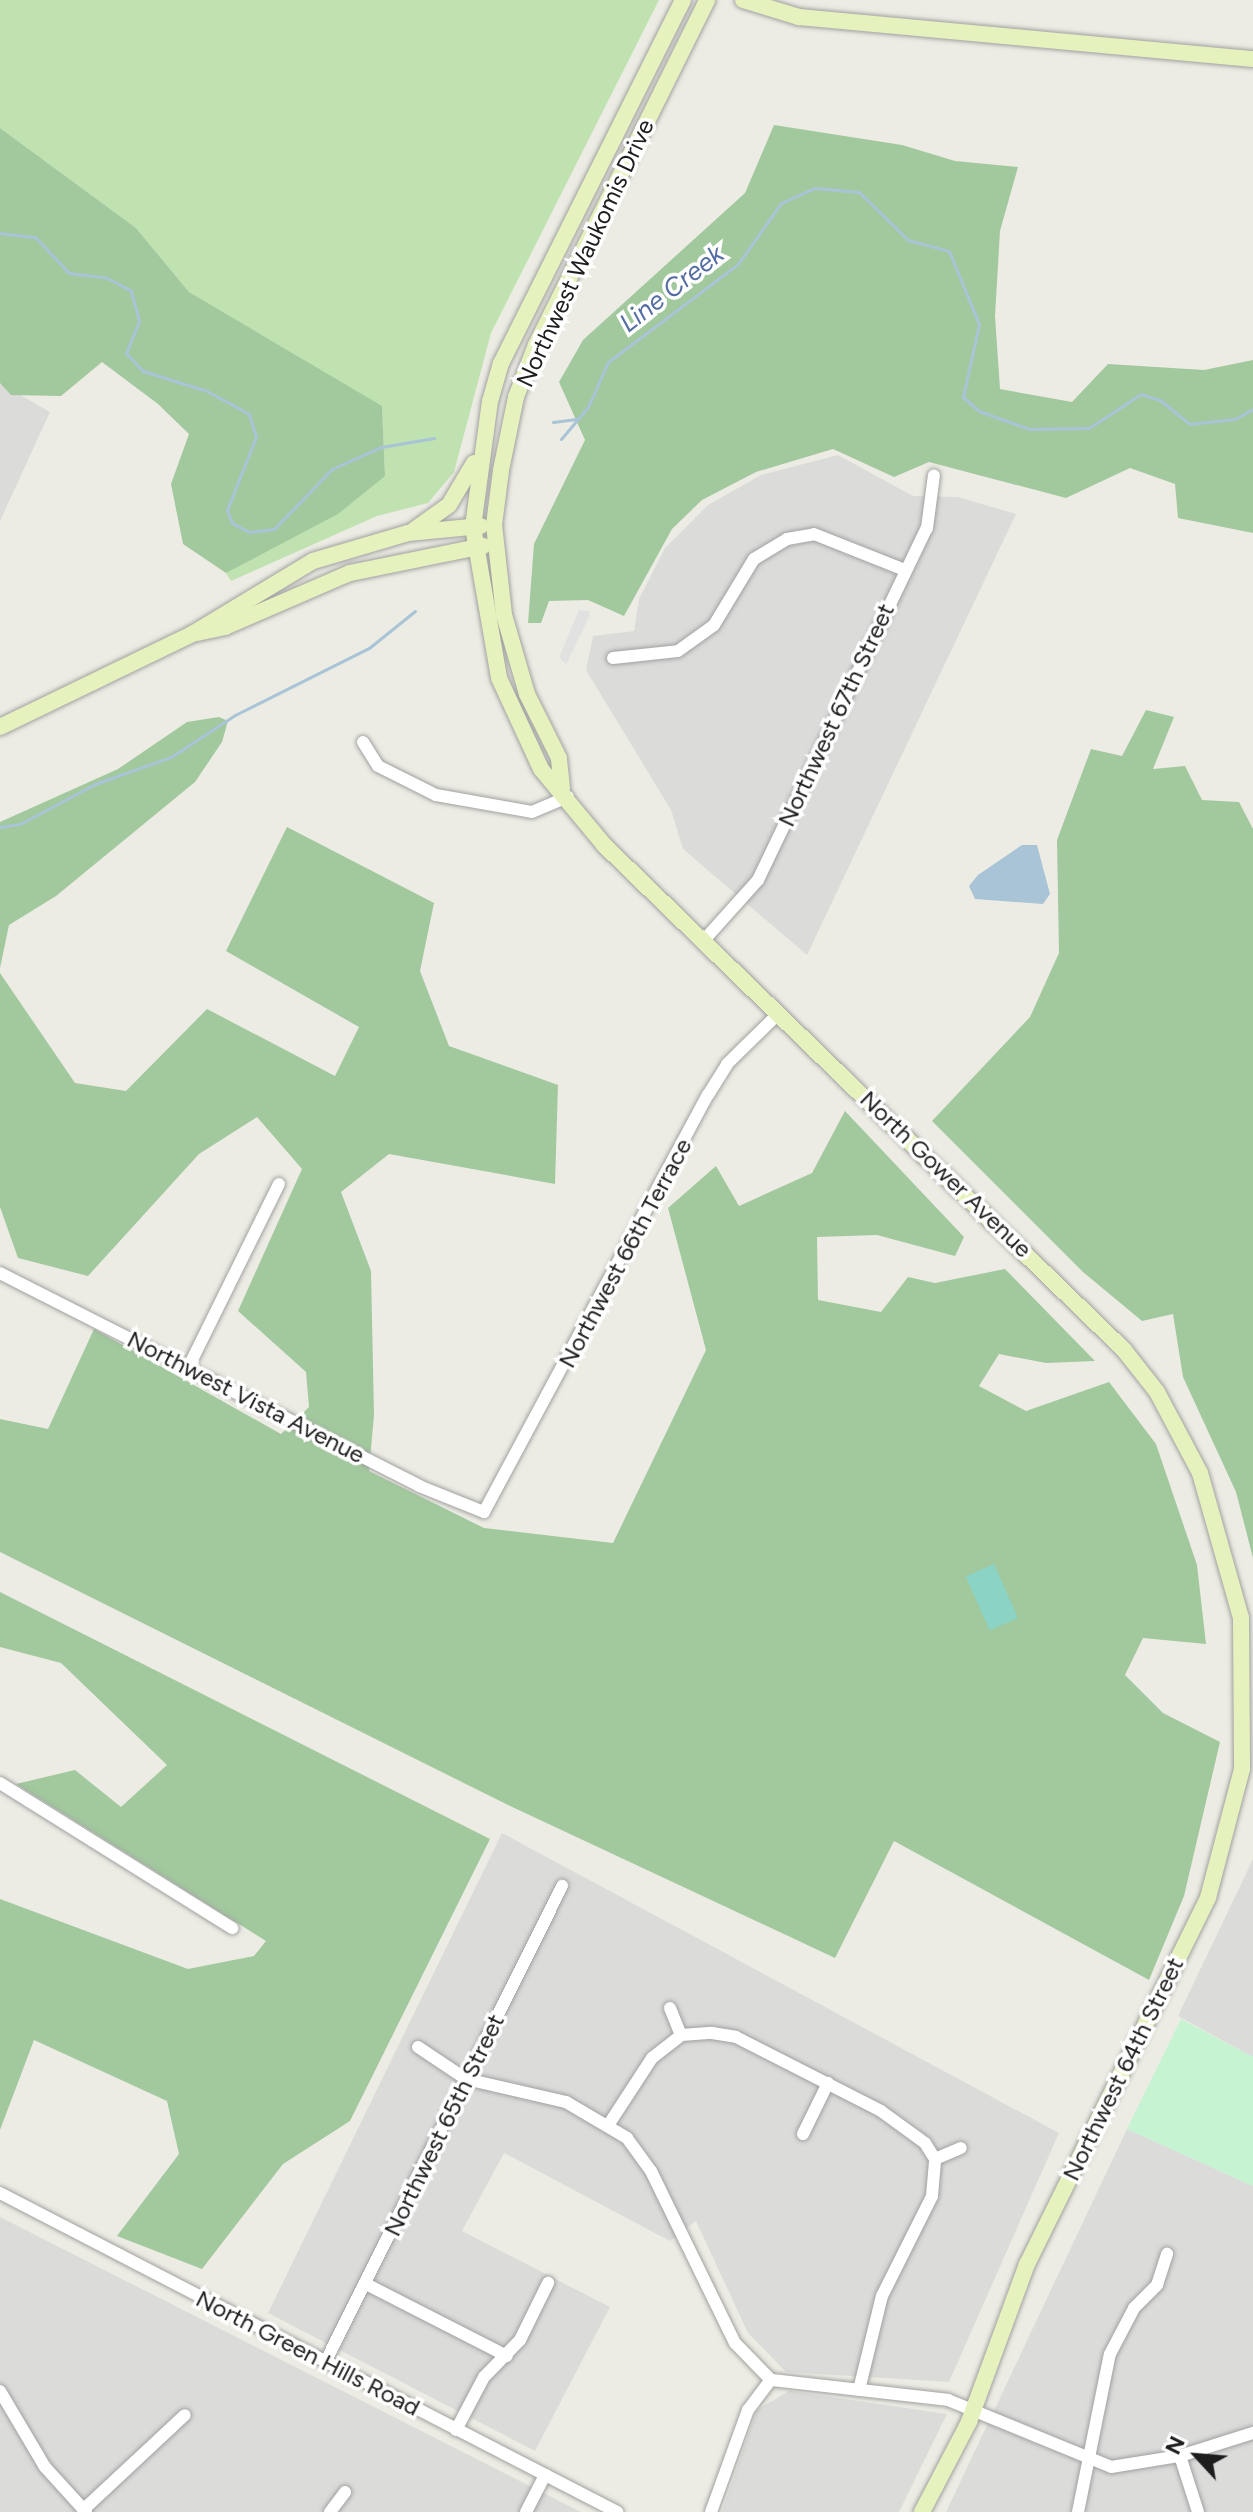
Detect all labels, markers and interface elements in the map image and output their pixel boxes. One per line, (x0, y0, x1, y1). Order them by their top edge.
street label: Northwest Waukomis Drive (510, 114, 660, 392)
water label: Line Creek (614, 239, 730, 339)
street label: Northwest 67th Street (772, 599, 900, 831)
street label: North Gower Avenue (854, 1085, 1038, 1263)
street label: Northwest 66th Terrace (552, 1133, 698, 1373)
street label: Northwest Vista Avenue (123, 1325, 369, 1469)
street label: Northwest 64th Street (1056, 1953, 1190, 2185)
street label: Northwest 65th Street (378, 2009, 510, 2241)
street label: North Green Hills Road (191, 2284, 425, 2422)
north arrow (1157, 2416, 1237, 2496)
text: N (1159, 2432, 1191, 2459)

